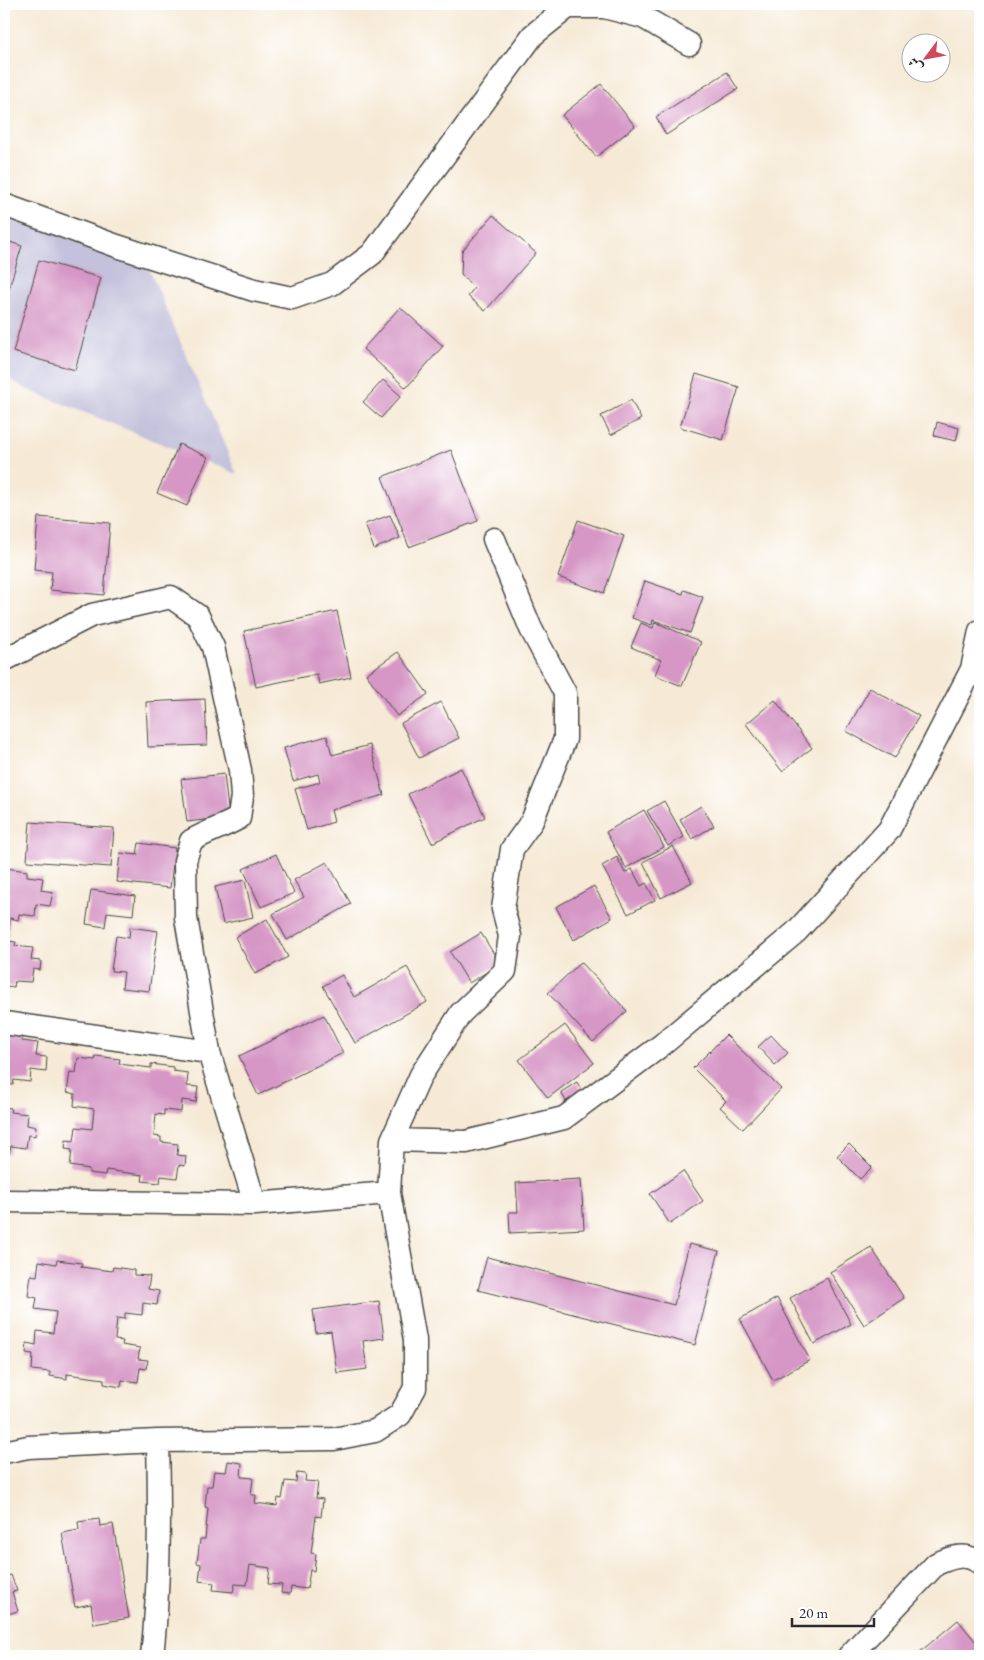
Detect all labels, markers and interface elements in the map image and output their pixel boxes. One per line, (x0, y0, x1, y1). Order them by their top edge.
north arrow (902, 32, 952, 82)
text: ش (904, 54, 926, 76)
scale bar (792, 1595, 874, 1627)
text: 20 m (799, 1603, 828, 1622)

